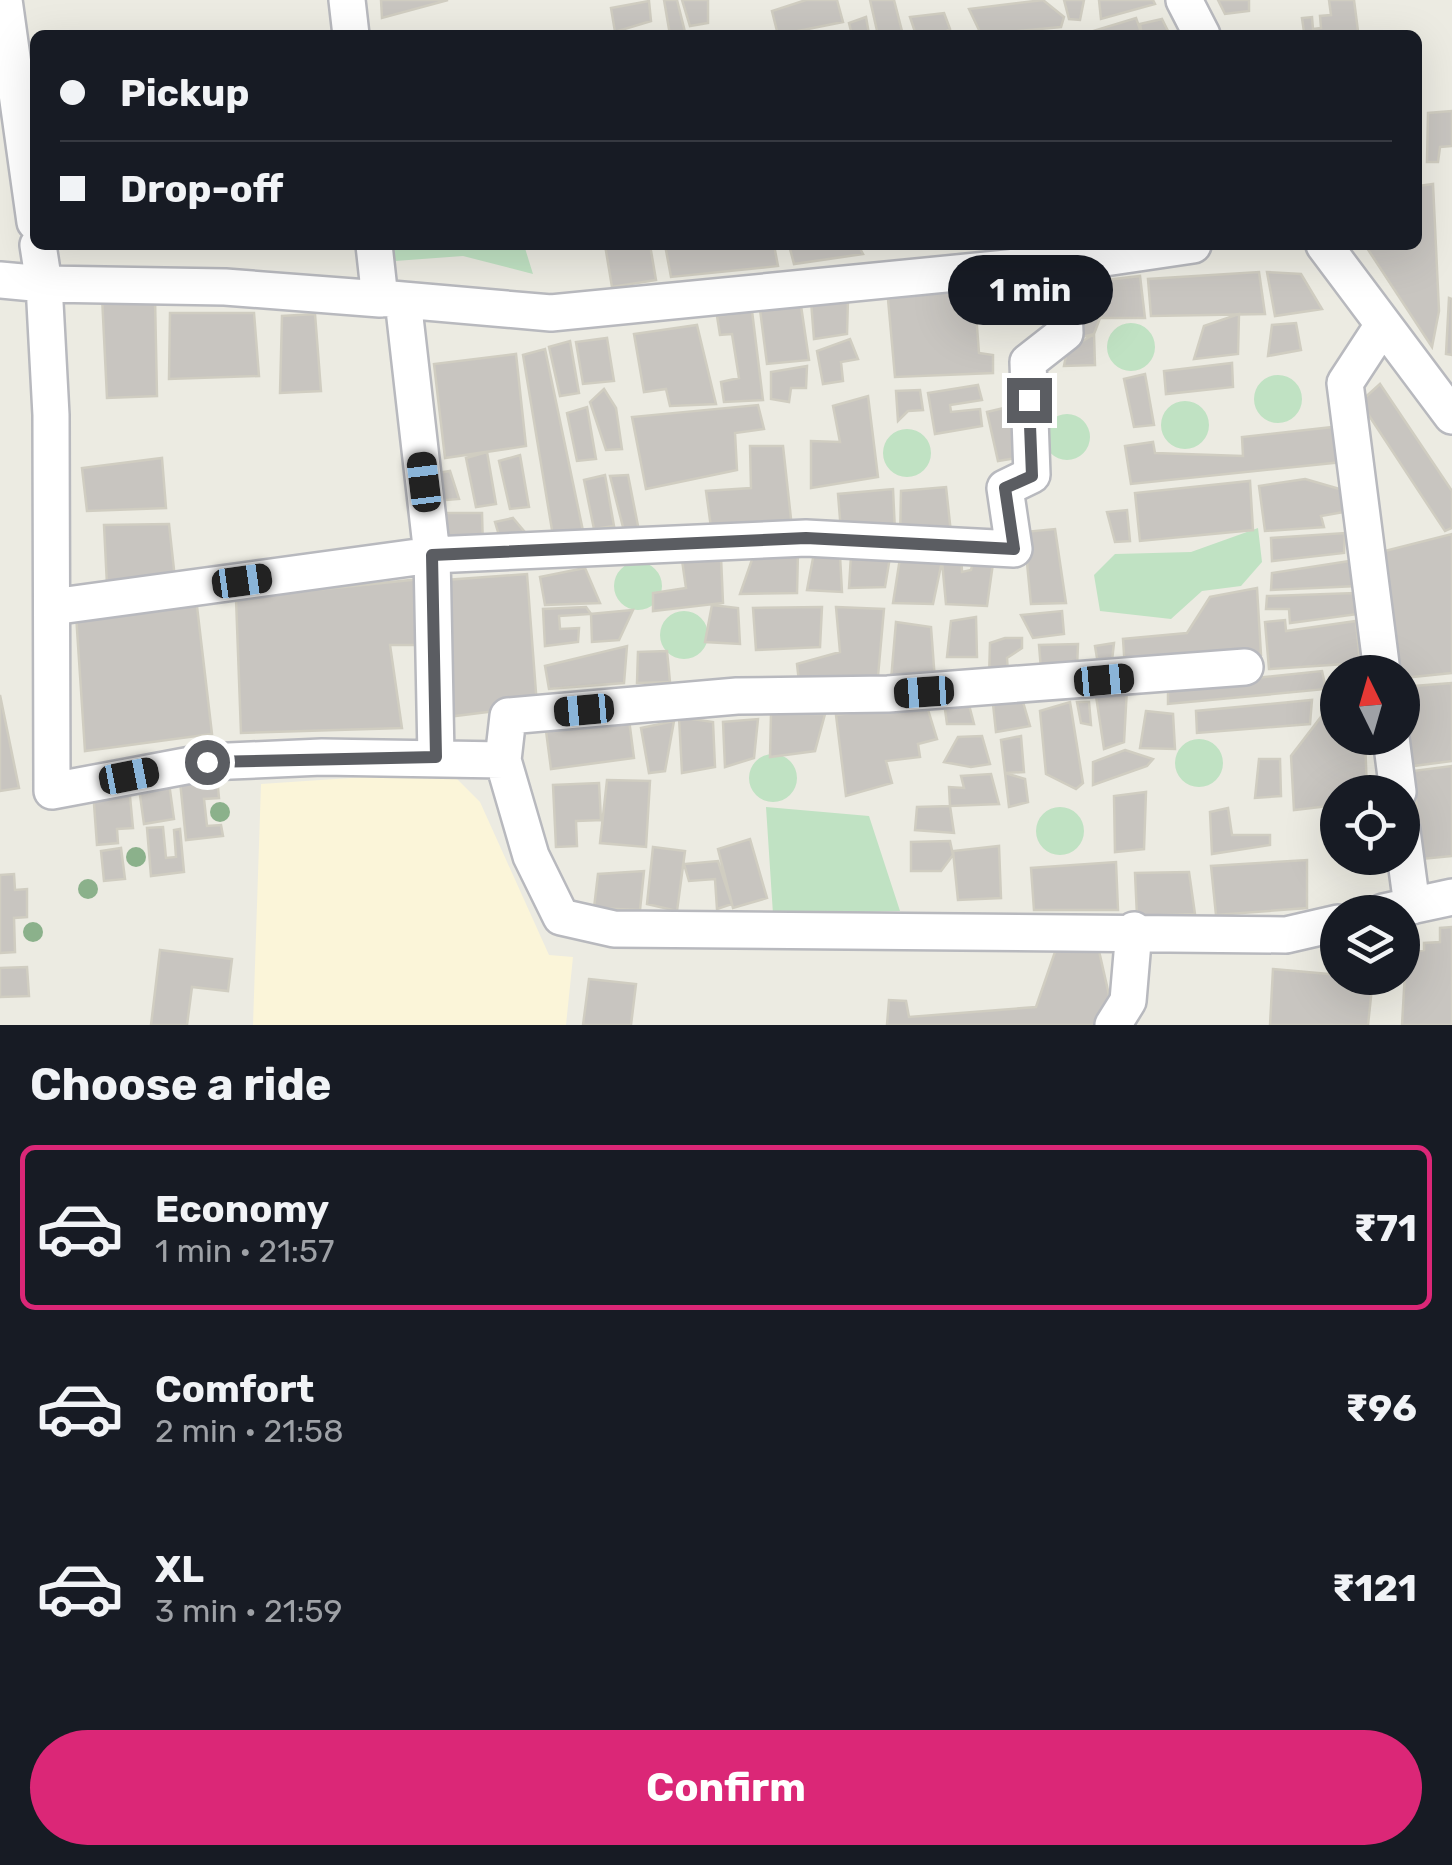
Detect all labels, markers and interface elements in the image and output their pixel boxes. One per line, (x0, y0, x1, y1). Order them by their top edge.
text: Pickup (120, 70, 249, 116)
text: Drop-off (120, 166, 283, 212)
callout: 1 min (946, 255, 1112, 325)
text: 1 min (990, 271, 1071, 309)
route end (1007, 378, 1052, 423)
car (405, 450, 443, 514)
car (210, 562, 274, 600)
north arrow (1320, 655, 1420, 755)
map controls (1320, 655, 1420, 995)
car (1073, 662, 1135, 698)
car (893, 675, 955, 709)
car (553, 692, 615, 728)
route start (185, 740, 230, 785)
car (97, 756, 161, 796)
button: locate (1320, 775, 1420, 875)
button: layers (1320, 895, 1420, 995)
text: Choose a ride (30, 1058, 332, 1111)
icon: car (35, 1183, 125, 1273)
text: Economy (155, 1186, 329, 1232)
text: ₹71 (1354, 1205, 1417, 1251)
text: 1 min · 21:57 (155, 1232, 334, 1270)
icon: car (35, 1363, 125, 1453)
text: Comfort (155, 1366, 314, 1412)
text: ₹96 (1345, 1385, 1417, 1431)
text: 2 min · 21:58 (155, 1412, 343, 1450)
icon: car (35, 1543, 125, 1633)
text: XL (155, 1546, 204, 1592)
text: ₹121 (1332, 1565, 1417, 1611)
text: 3 min · 21:59 (155, 1592, 343, 1630)
button: Confirm (30, 1730, 1422, 1845)

